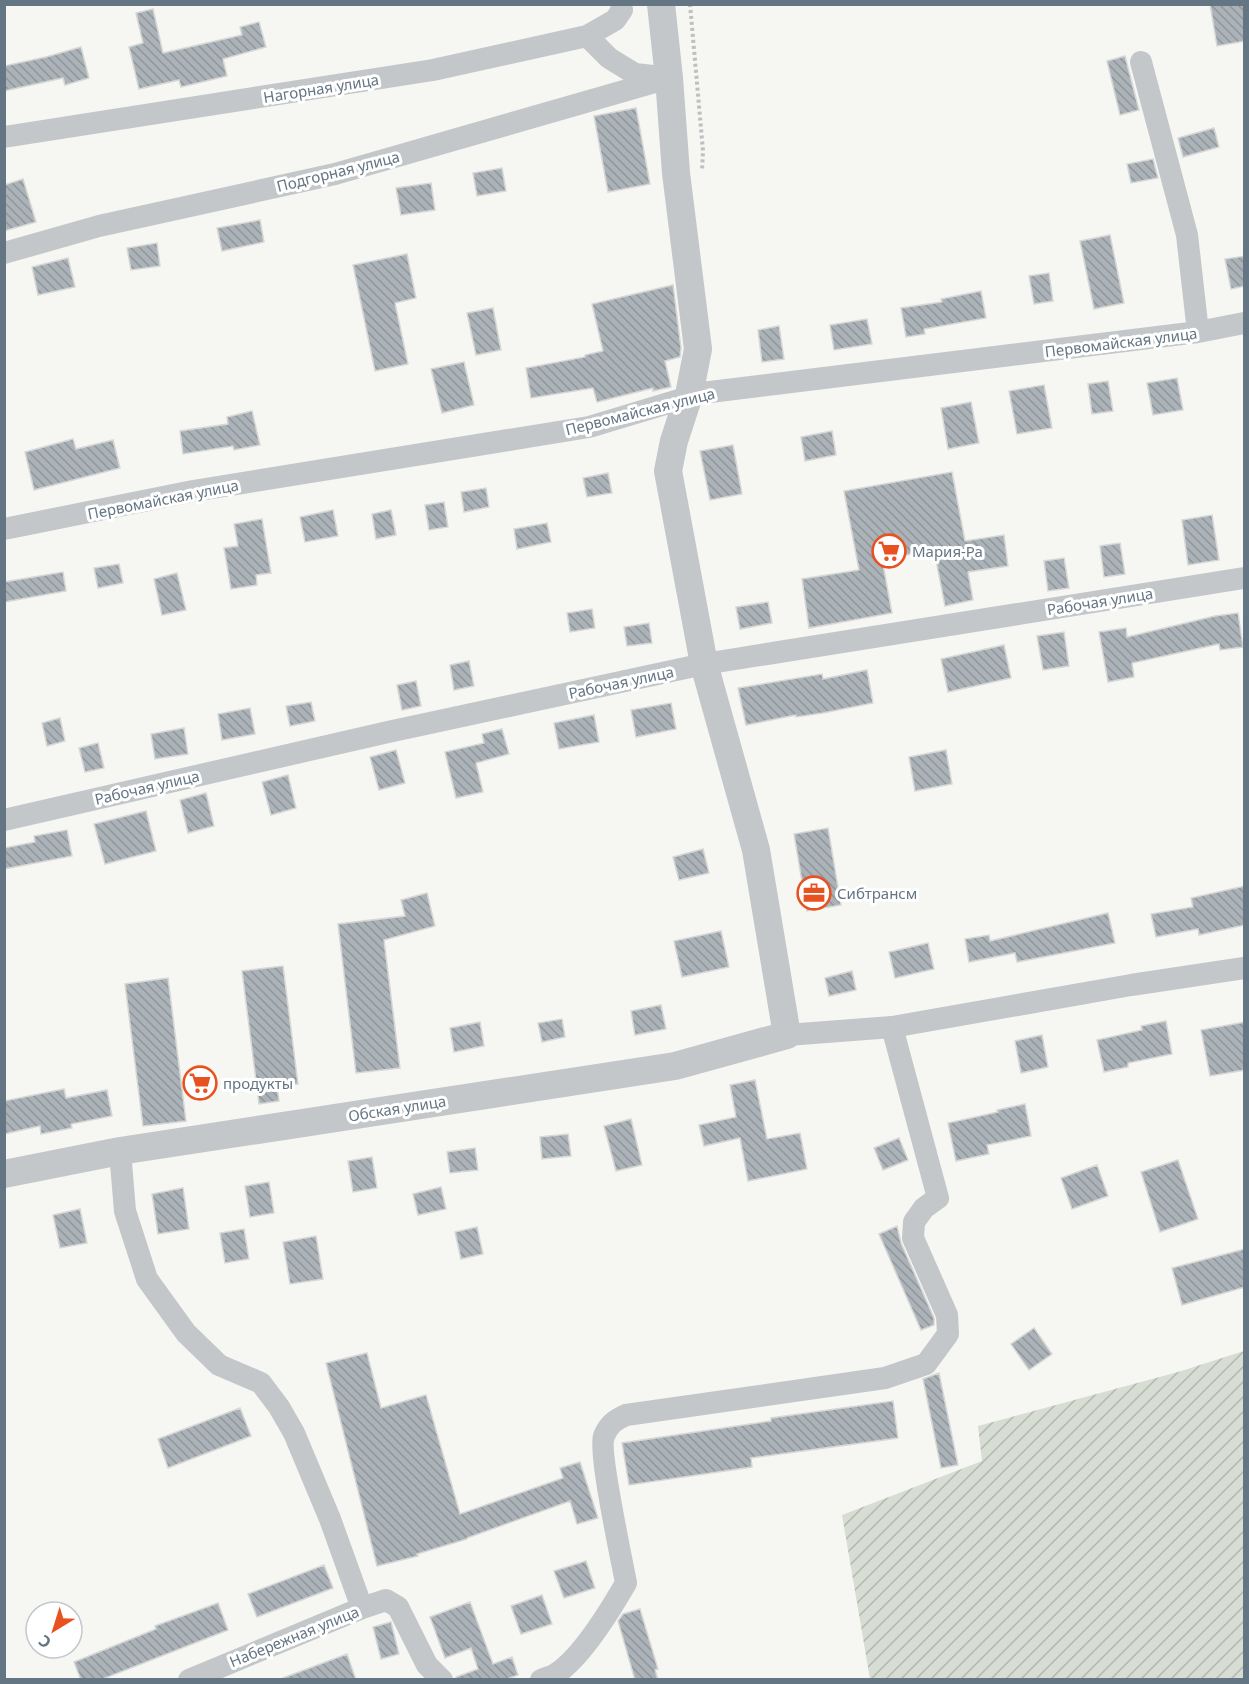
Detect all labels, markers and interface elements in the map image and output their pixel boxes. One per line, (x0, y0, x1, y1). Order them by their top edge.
street label: Нагорная улица (262, 69, 380, 107)
street label: Подгорная улица (274, 146, 402, 196)
street label: Первомайская улица (1044, 323, 1198, 361)
street label: Первомайская улица (563, 383, 717, 439)
street label: Первомайская улица (86, 475, 240, 523)
supermarket icon: Мария-Ра (871, 533, 907, 569)
place label: Мария-Ра (912, 541, 983, 561)
street label: Рабочая улица (1046, 583, 1154, 619)
street label: Рабочая улица (567, 661, 675, 703)
street label: Рабочая улица (93, 765, 201, 809)
office icon: Сибтрансм (796, 875, 832, 911)
place label: Сибтрансм (837, 883, 917, 903)
supermarket icon: продукты (182, 1065, 218, 1101)
place label: продукты (223, 1073, 293, 1093)
street label: Обская улица (347, 1090, 447, 1126)
north arrow (24, 1600, 84, 1660)
street label: Набережная улица (226, 1601, 362, 1671)
text: С (34, 1630, 56, 1654)

